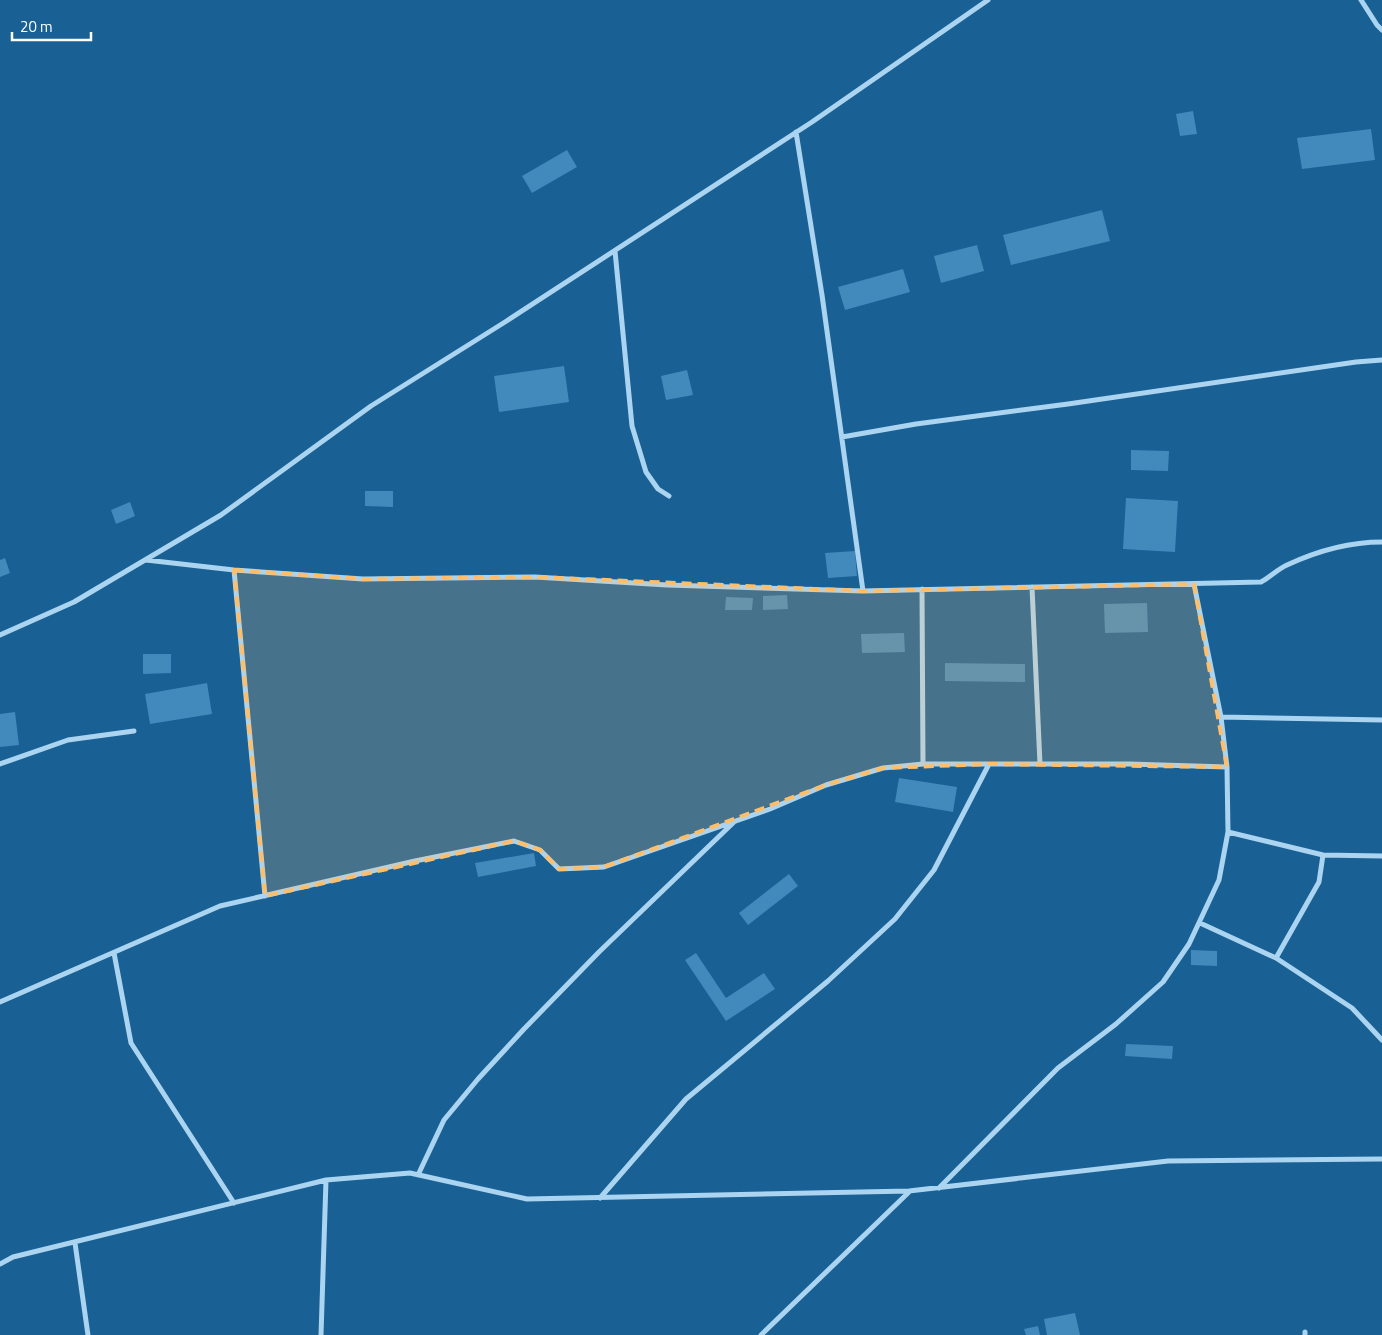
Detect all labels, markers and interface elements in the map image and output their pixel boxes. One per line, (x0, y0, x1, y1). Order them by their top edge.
scale bar (12, 10, 91, 42)
text: 20 m (20, 15, 53, 38)

